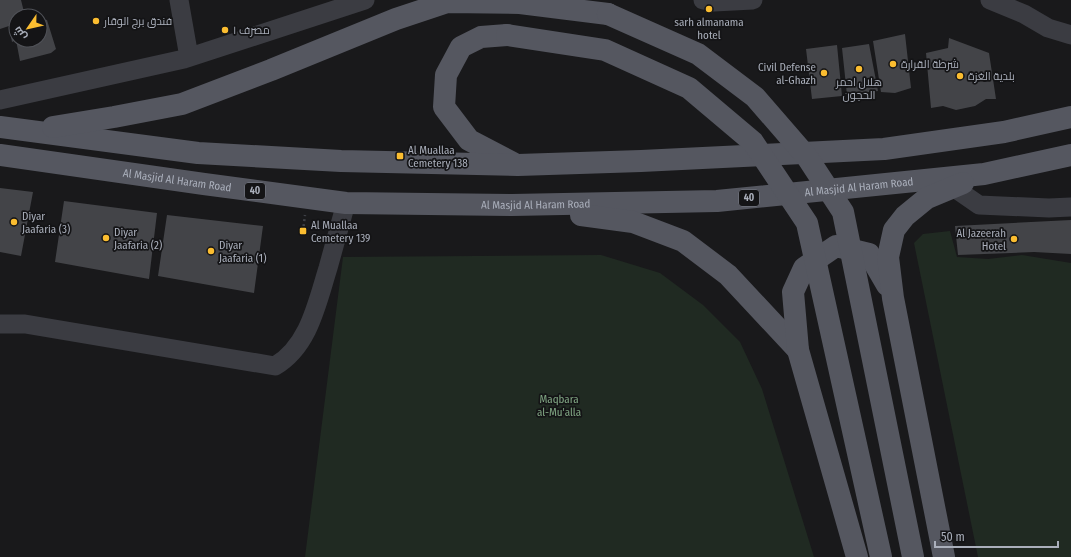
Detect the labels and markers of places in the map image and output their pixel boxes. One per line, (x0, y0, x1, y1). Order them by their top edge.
marker: sarh almanama hotel (704, 4, 714, 14)
place label: فندق برج الوقار (103, 15, 172, 29)
marker: فندق برج الوقار (91, 16, 101, 26)
place label: sarh almanama hotel (674, 16, 744, 42)
place label: مصرف ١ (233, 24, 270, 37)
marker: مصرف ١ (220, 25, 230, 35)
place label: شرطة القرارة (901, 58, 959, 71)
marker: شرطة القرارة (888, 59, 898, 69)
place label: Civil Defense al-Ghazh (758, 61, 816, 87)
marker: هلال احمر الحجون (854, 64, 864, 74)
marker: Civil Defense al-Ghazh (819, 68, 829, 78)
place label: بلدية الغزة (968, 70, 1015, 83)
marker: بلدية الغزة (955, 71, 965, 81)
place label: هلال احمر الحجون (835, 76, 882, 102)
place label: Al Muallaa Cemetery 138 (408, 144, 468, 170)
marker: Al Muallaa Cemetery 138 (395, 151, 405, 161)
place label: Diyar Jaafaria (3) (22, 210, 70, 236)
marker: Diyar Jaafaria (3) (9, 217, 19, 227)
place label: Al Muallaa Cemetery 139 (311, 219, 370, 245)
place label: Diyar Jaafaria (2) (114, 226, 162, 252)
marker: Al Muallaa Cemetery 139 (298, 226, 308, 236)
place label: Al Jazeerah Hotel (957, 227, 1006, 253)
marker: Diyar Jaafaria (2) (101, 233, 111, 243)
marker: Al Jazeerah Hotel (1009, 234, 1019, 244)
place label: Diyar Jaafaria (1) (219, 239, 266, 265)
marker: Diyar Jaafaria (1) (206, 246, 216, 256)

